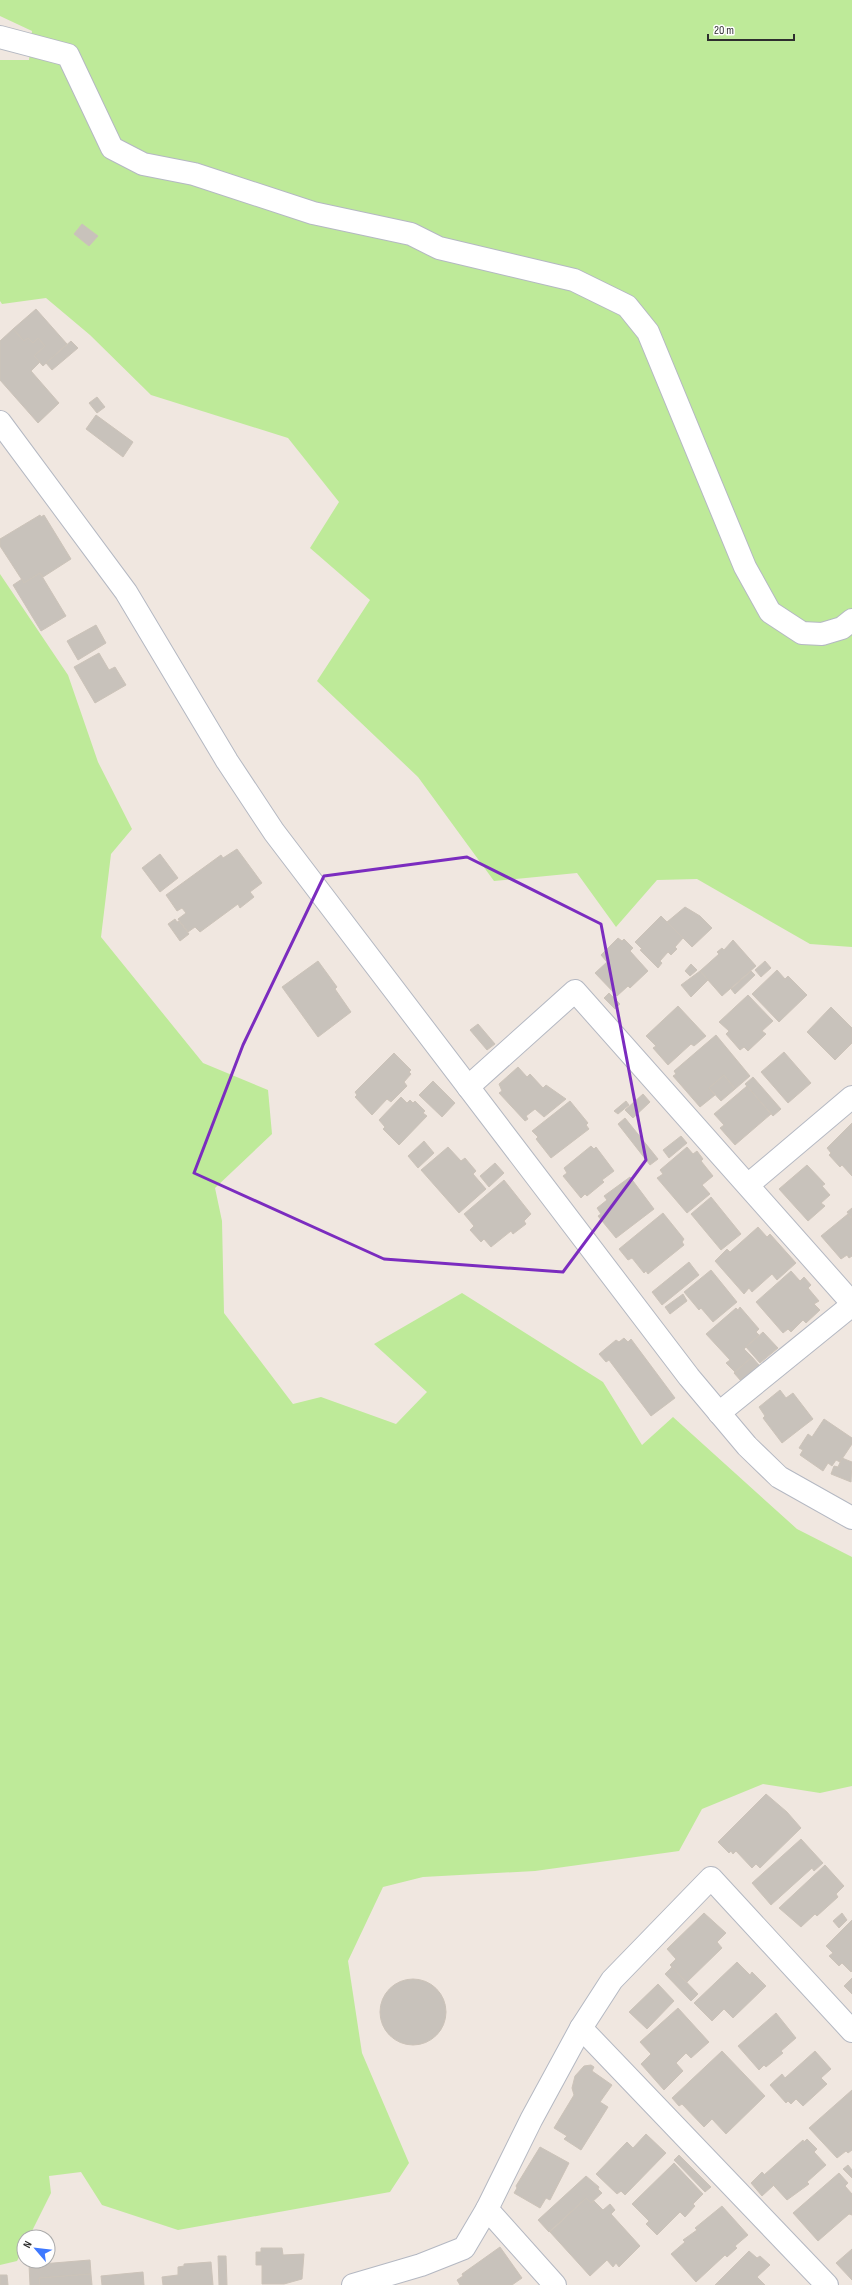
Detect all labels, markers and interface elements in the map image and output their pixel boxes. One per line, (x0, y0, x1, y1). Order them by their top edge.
scale bar (708, 16, 794, 42)
text: 20 m (714, 23, 734, 38)
north arrow (16, 2229, 56, 2269)
text: N (20, 2239, 35, 2250)

